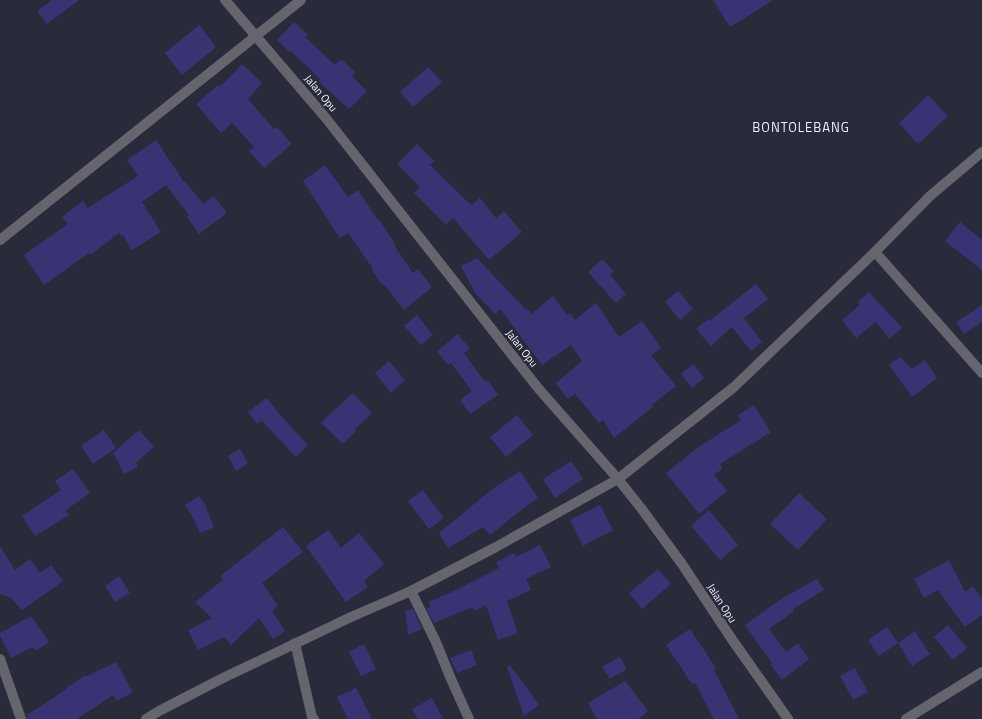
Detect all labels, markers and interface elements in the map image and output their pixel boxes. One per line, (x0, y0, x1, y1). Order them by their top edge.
street label: Jalan Opu (301, 71, 341, 115)
district label: BONTOLEBANG (752, 117, 850, 137)
street label: Jalan Opu (502, 326, 542, 370)
street label: Jalan Opu (703, 580, 741, 626)

